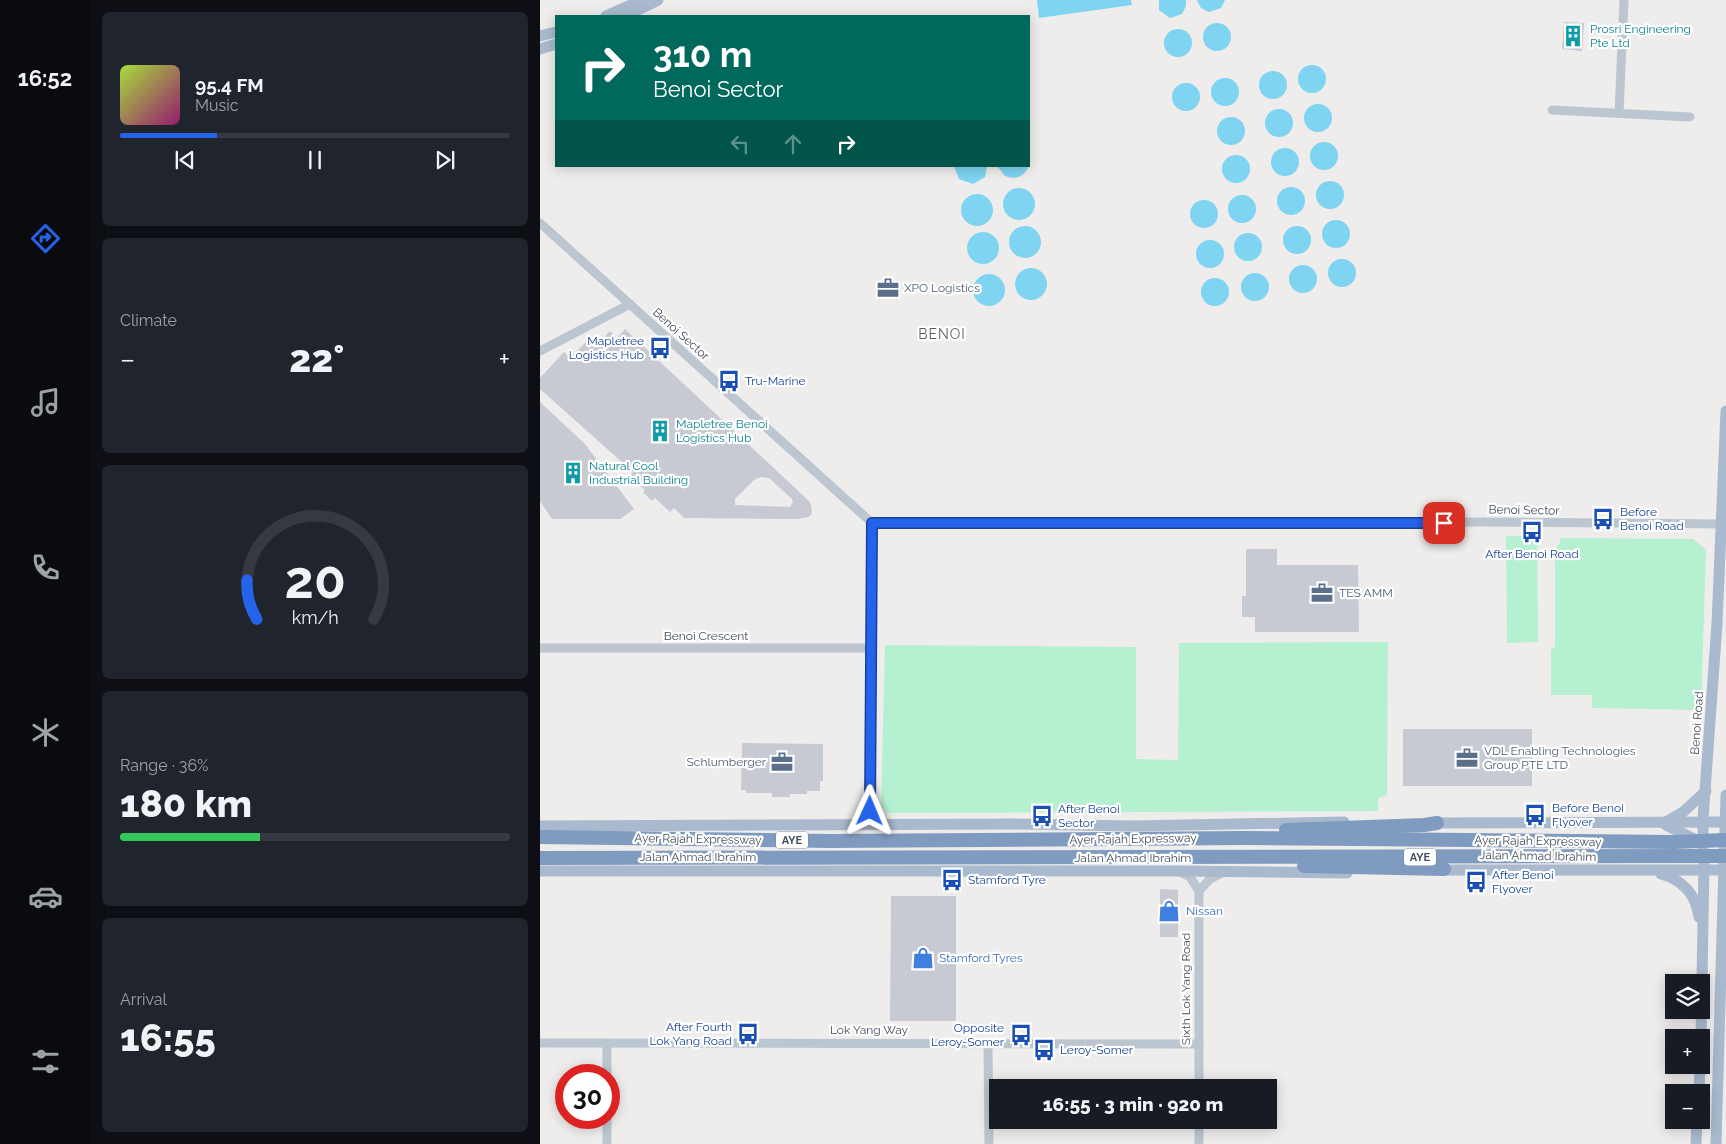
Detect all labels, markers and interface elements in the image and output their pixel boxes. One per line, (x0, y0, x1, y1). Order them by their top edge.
place label: Prosri Engineering Pte Ltd (1590, 22, 1691, 50)
building icon: Prosri Engineering Pte Ltd (1560, 23, 1586, 49)
text: 310 m (653, 34, 752, 75)
icon: right (570, 35, 635, 100)
text: 16:52 (18, 65, 72, 91)
text: 95.4 FM (195, 74, 264, 96)
text: Benoi Sector (653, 76, 783, 102)
text: Music (195, 96, 239, 115)
icon: left (726, 130, 754, 158)
icon: ahead (779, 130, 807, 158)
icon: right (832, 130, 860, 158)
icon: previous (171, 146, 199, 174)
icon: pause (301, 146, 329, 174)
icon: next (431, 146, 459, 174)
icon: directions (28, 221, 63, 256)
office icon: XPO Logistics (875, 275, 901, 301)
place label: XPO Logistics (904, 281, 980, 295)
street label: Benoi Sector (650, 305, 713, 363)
text: Climate (120, 311, 177, 330)
district label: BENOI (918, 326, 966, 342)
place label: Mapletree Logistics Hub (569, 334, 644, 362)
bus stop icon: Mapletree Logistics Hub (647, 335, 673, 361)
text: 22° (289, 336, 344, 381)
text: − (120, 343, 135, 376)
text: + (498, 343, 510, 376)
bus stop icon: Tru-Marine (716, 368, 742, 394)
place label: Tru-Marine (745, 374, 806, 388)
icon: music (28, 385, 63, 420)
place label: Mapletree Benoi Logistics Hub (676, 417, 768, 445)
building icon: Mapletree Benoi Logistics Hub (647, 418, 673, 444)
place label: Natural Cool Industrial Building (589, 459, 688, 487)
building icon: Natural Cool Industrial Building (560, 460, 586, 486)
pin (1423, 502, 1465, 544)
street label: Benoi Sector (1488, 502, 1560, 518)
place label: Before Benoi Road (1620, 505, 1684, 533)
bus stop icon: Before Benoi Road (1590, 506, 1616, 532)
icon: arrive (1430, 509, 1458, 537)
bus stop icon: After Benoi Road (1519, 519, 1545, 545)
place label: After Benoi Road (1485, 547, 1579, 561)
text: 20 (284, 549, 346, 610)
icon: phone (28, 550, 63, 585)
office icon: TES AMM (1309, 580, 1335, 606)
place label: TES AMM (1339, 586, 1393, 600)
text: km/h (291, 607, 339, 628)
street label: Benoi Crescent (664, 629, 748, 643)
street label: Benoi Road (1688, 691, 1706, 755)
icon: climate (28, 715, 63, 750)
place label: VDL Enabling Technologies Group PTE LTD (1484, 744, 1636, 772)
office icon: VDL Enabling Technologies Group PTE LTD (1454, 745, 1480, 771)
office icon: Schlumberger (769, 749, 795, 775)
place label: Schlumberger (687, 755, 767, 769)
text: Range · 36% (120, 756, 208, 775)
text: 180 km (120, 781, 252, 826)
position arrow (843, 784, 895, 836)
place label: Before Benoi Flyover (1552, 801, 1624, 829)
place label: After Benoi Sector (1058, 802, 1120, 830)
bus stop icon: Before Benoi Flyover (1522, 802, 1548, 828)
bus stop icon: After Benoi Sector (1029, 803, 1055, 829)
street label: Ayer Rajah Expressway (634, 831, 762, 847)
street label: Ayer Rajah Expressway (1069, 831, 1197, 847)
road number: AYE (776, 832, 808, 848)
street label: Ayer Rajah Expressway (1474, 833, 1602, 849)
street label: Jalan Ahmad Ibrahim (1480, 848, 1596, 864)
road number: AYE (1404, 849, 1436, 866)
street label: Jalan Ahmad Ibrahim (640, 850, 756, 864)
street label: Jalan Ahmad Ibrahim (1075, 851, 1191, 865)
bus stop icon: Stamford Tyre (939, 867, 965, 893)
place label: After Benoi Flyover (1492, 868, 1554, 896)
bus stop icon: After Benoi Flyover (1463, 869, 1489, 895)
place label: Stamford Tyre (968, 873, 1046, 887)
icon: car (28, 879, 63, 914)
shop icon: Nissan (1156, 898, 1182, 924)
place label: Nissan (1186, 904, 1223, 918)
street label: Sixth Lok Yang Road (1179, 933, 1193, 1045)
shop icon: Stamford Tyres (910, 945, 936, 971)
place label: Stamford Tyres (939, 951, 1023, 965)
map controls (1665, 974, 1710, 1129)
button: layers (1665, 974, 1710, 1019)
text: Arrival (120, 990, 167, 1009)
text: 16:55 (120, 1015, 216, 1060)
place label: After Fourth Lok Yang Road (649, 1020, 732, 1048)
bus stop icon: After Fourth Lok Yang Road (735, 1021, 761, 1047)
place label: Opposite Leroy-Somer (931, 1021, 1005, 1049)
bus stop icon: Opposite Leroy-Somer (1008, 1022, 1034, 1048)
street label: Lok Yang Way (830, 1023, 909, 1037)
button: + (1665, 1029, 1710, 1074)
bus stop icon: Leroy-Somer (1031, 1037, 1057, 1063)
place label: Leroy-Somer (1060, 1043, 1134, 1057)
icon: filters (28, 1044, 63, 1079)
speed limit sign: 30 (555, 1064, 620, 1129)
button: − (1665, 1084, 1710, 1129)
text: 16:55 · 3 min · 920 m (1043, 1093, 1223, 1115)

